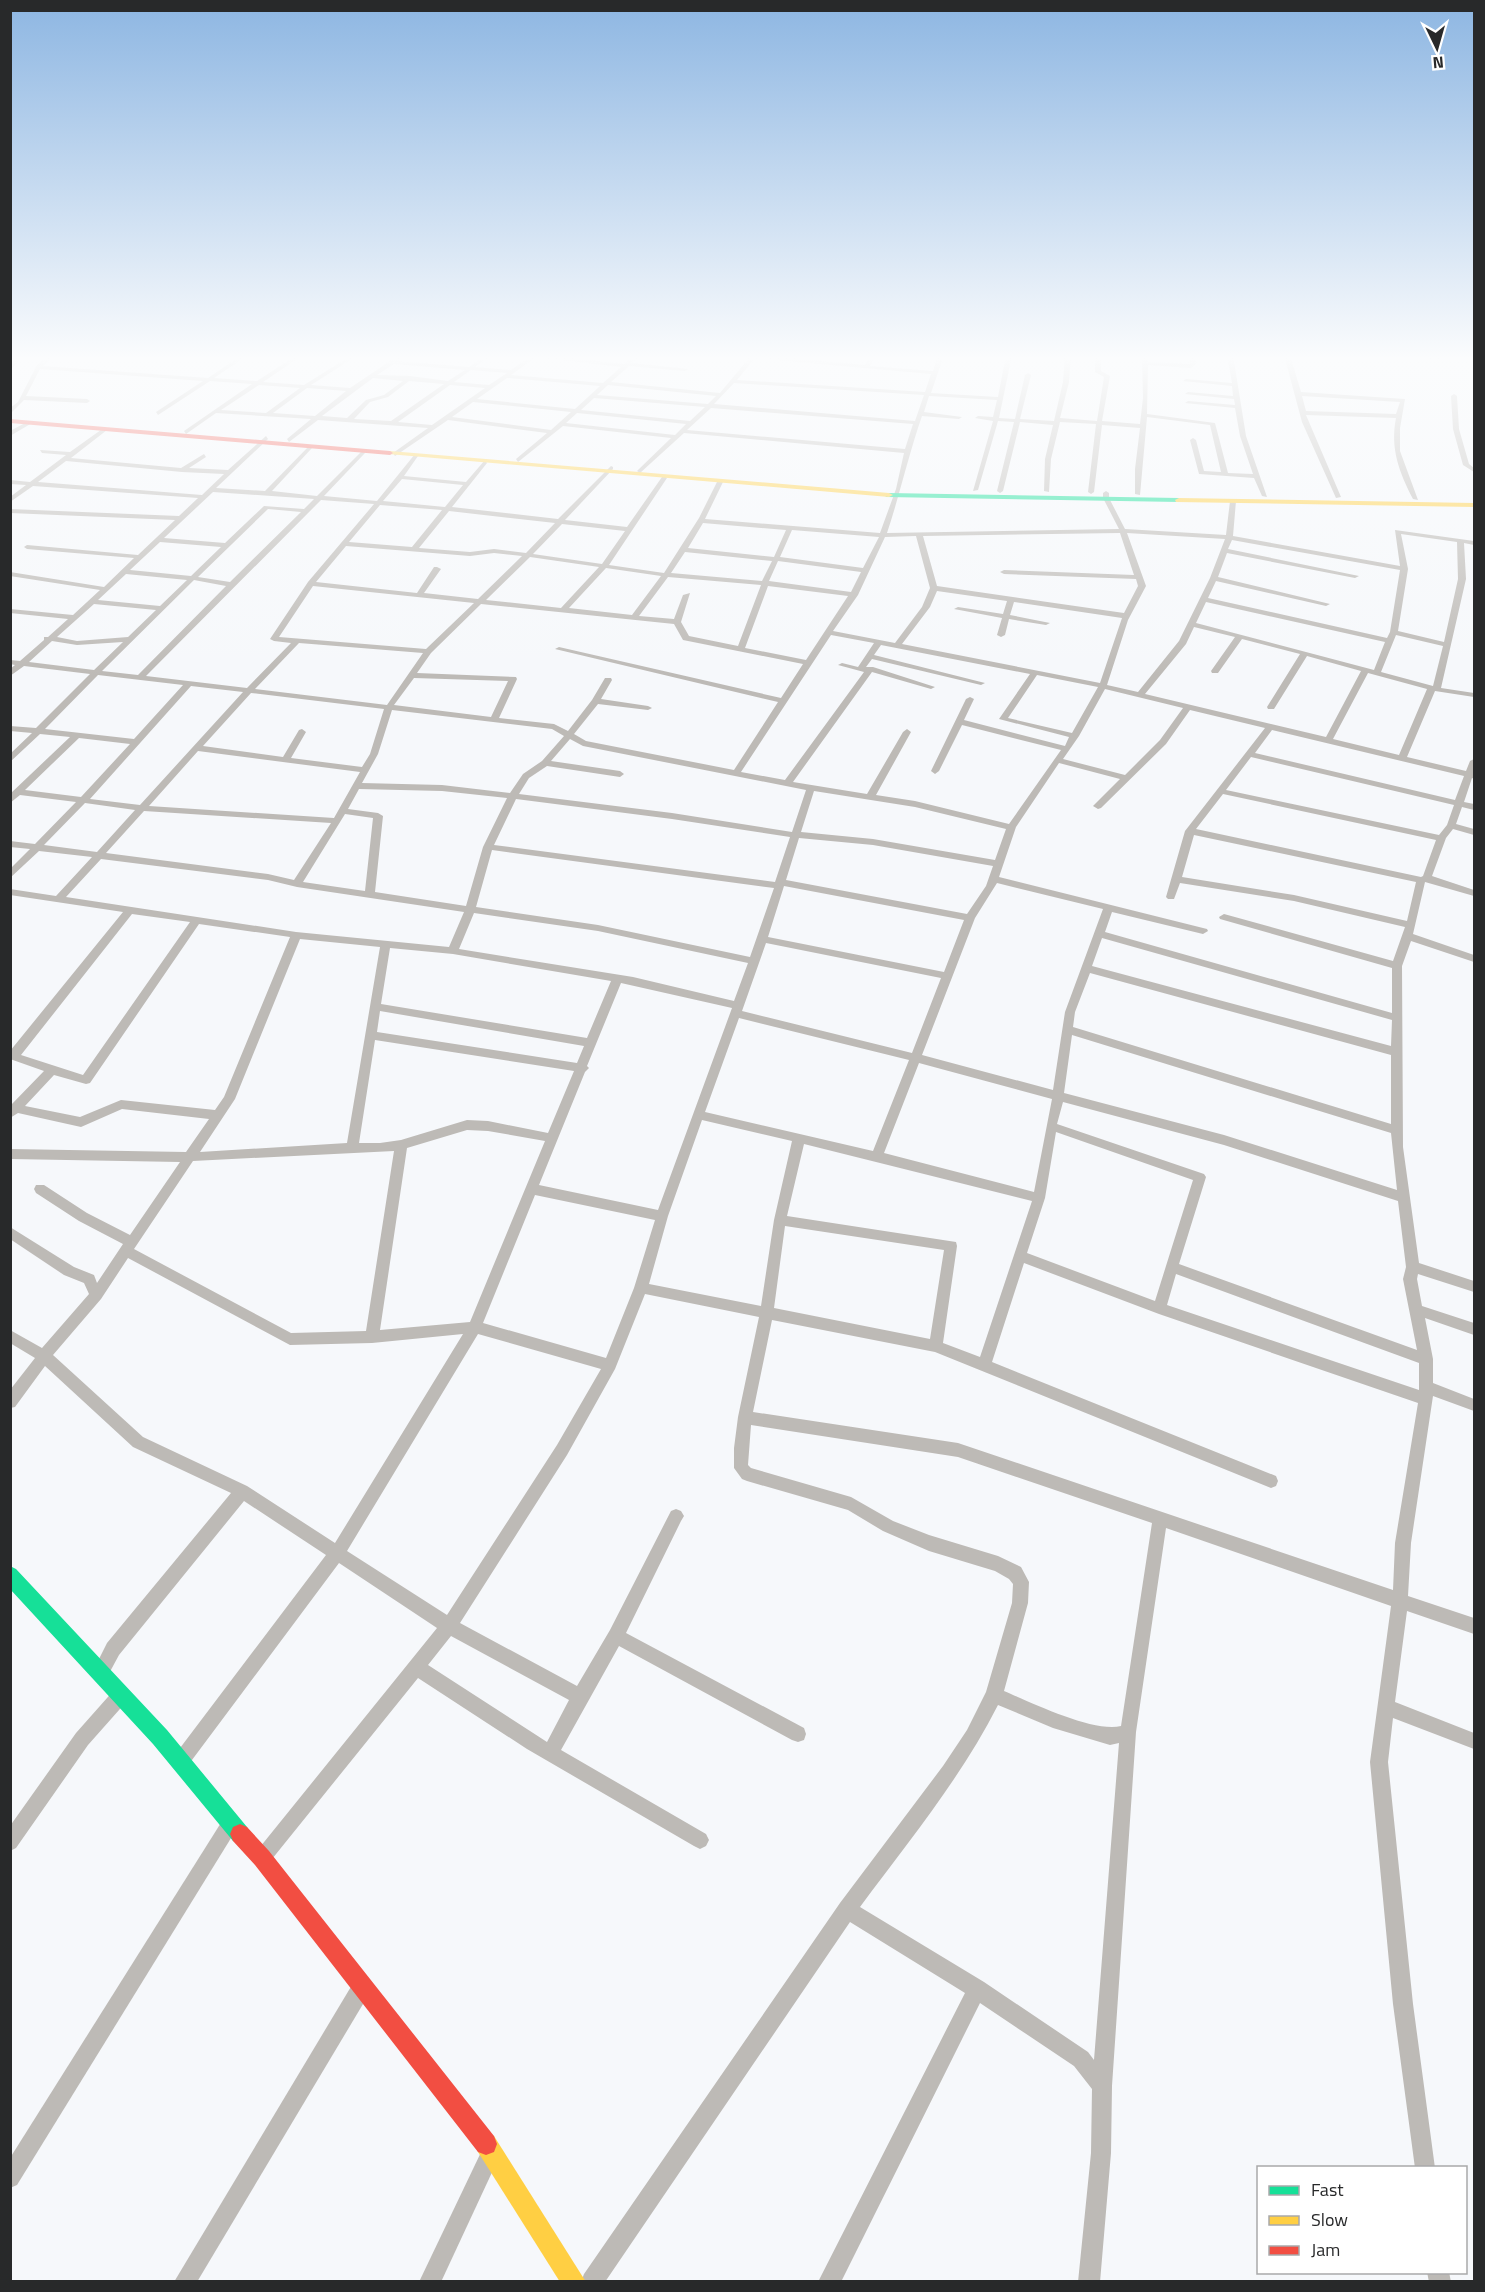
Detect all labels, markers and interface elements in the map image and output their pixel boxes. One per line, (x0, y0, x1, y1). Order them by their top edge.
north arrow (1407, 18, 1467, 78)
text: N (1432, 51, 1445, 75)
legend (1257, 2166, 1467, 2274)
text: Fast (1311, 2176, 1344, 2203)
text: Slow (1311, 2206, 1348, 2233)
text: Jam (1311, 2236, 1340, 2263)

